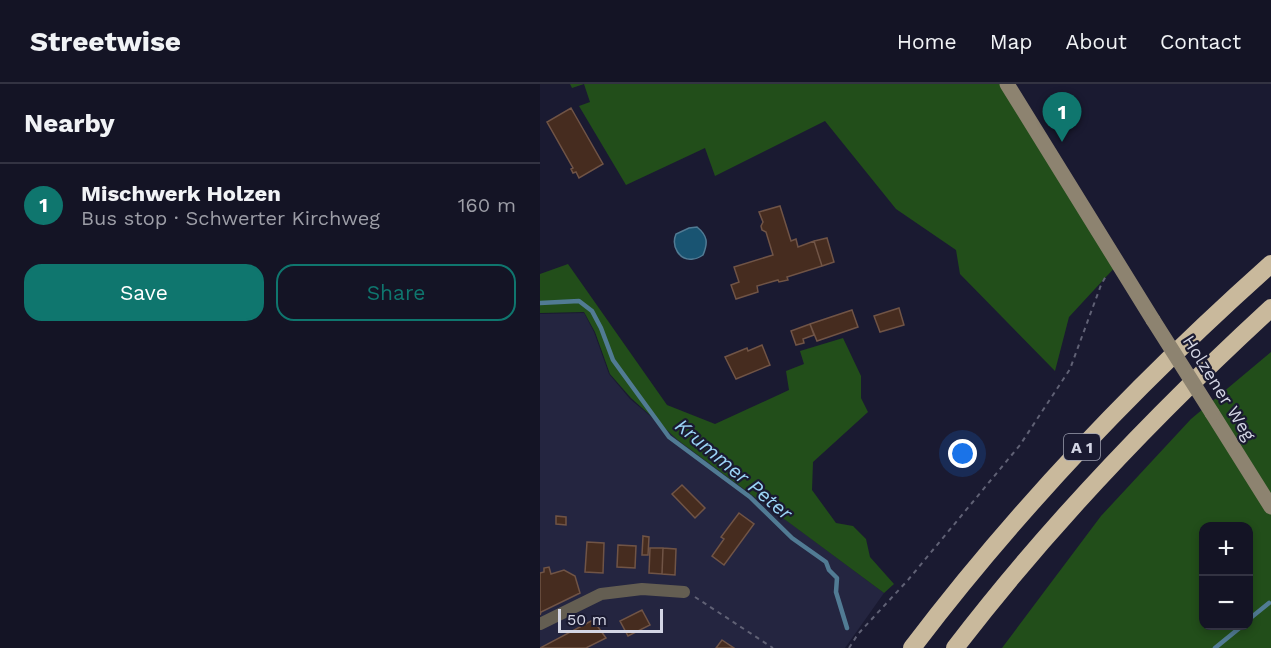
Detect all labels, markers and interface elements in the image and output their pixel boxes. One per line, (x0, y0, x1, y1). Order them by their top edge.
text: Streetwise (30, 25, 181, 58)
text: Home (897, 29, 957, 54)
text: Map (990, 29, 1033, 54)
text: About (1066, 29, 1127, 54)
text: Contact (1160, 29, 1241, 54)
pin: 1 (1042, 92, 1082, 142)
text: Nearby (24, 108, 115, 138)
text: Mischwerk Holzen (81, 181, 281, 206)
text: 1 (39, 193, 48, 217)
text: 160 m (458, 193, 516, 217)
text: Bus stop · Schwerter Kirchweg (81, 206, 380, 230)
button: Save (24, 264, 264, 321)
button: Share (276, 264, 516, 321)
street label: Holzener Weg (1179, 331, 1260, 445)
water label: Krummer Peter (671, 413, 798, 526)
road number: A 1 (1064, 434, 1100, 460)
your location (948, 439, 977, 468)
map controls (1199, 522, 1253, 630)
button: + (1199, 522, 1253, 576)
button: − (1199, 576, 1253, 630)
scale bar (558, 606, 663, 634)
text: 50 m (567, 610, 607, 629)

